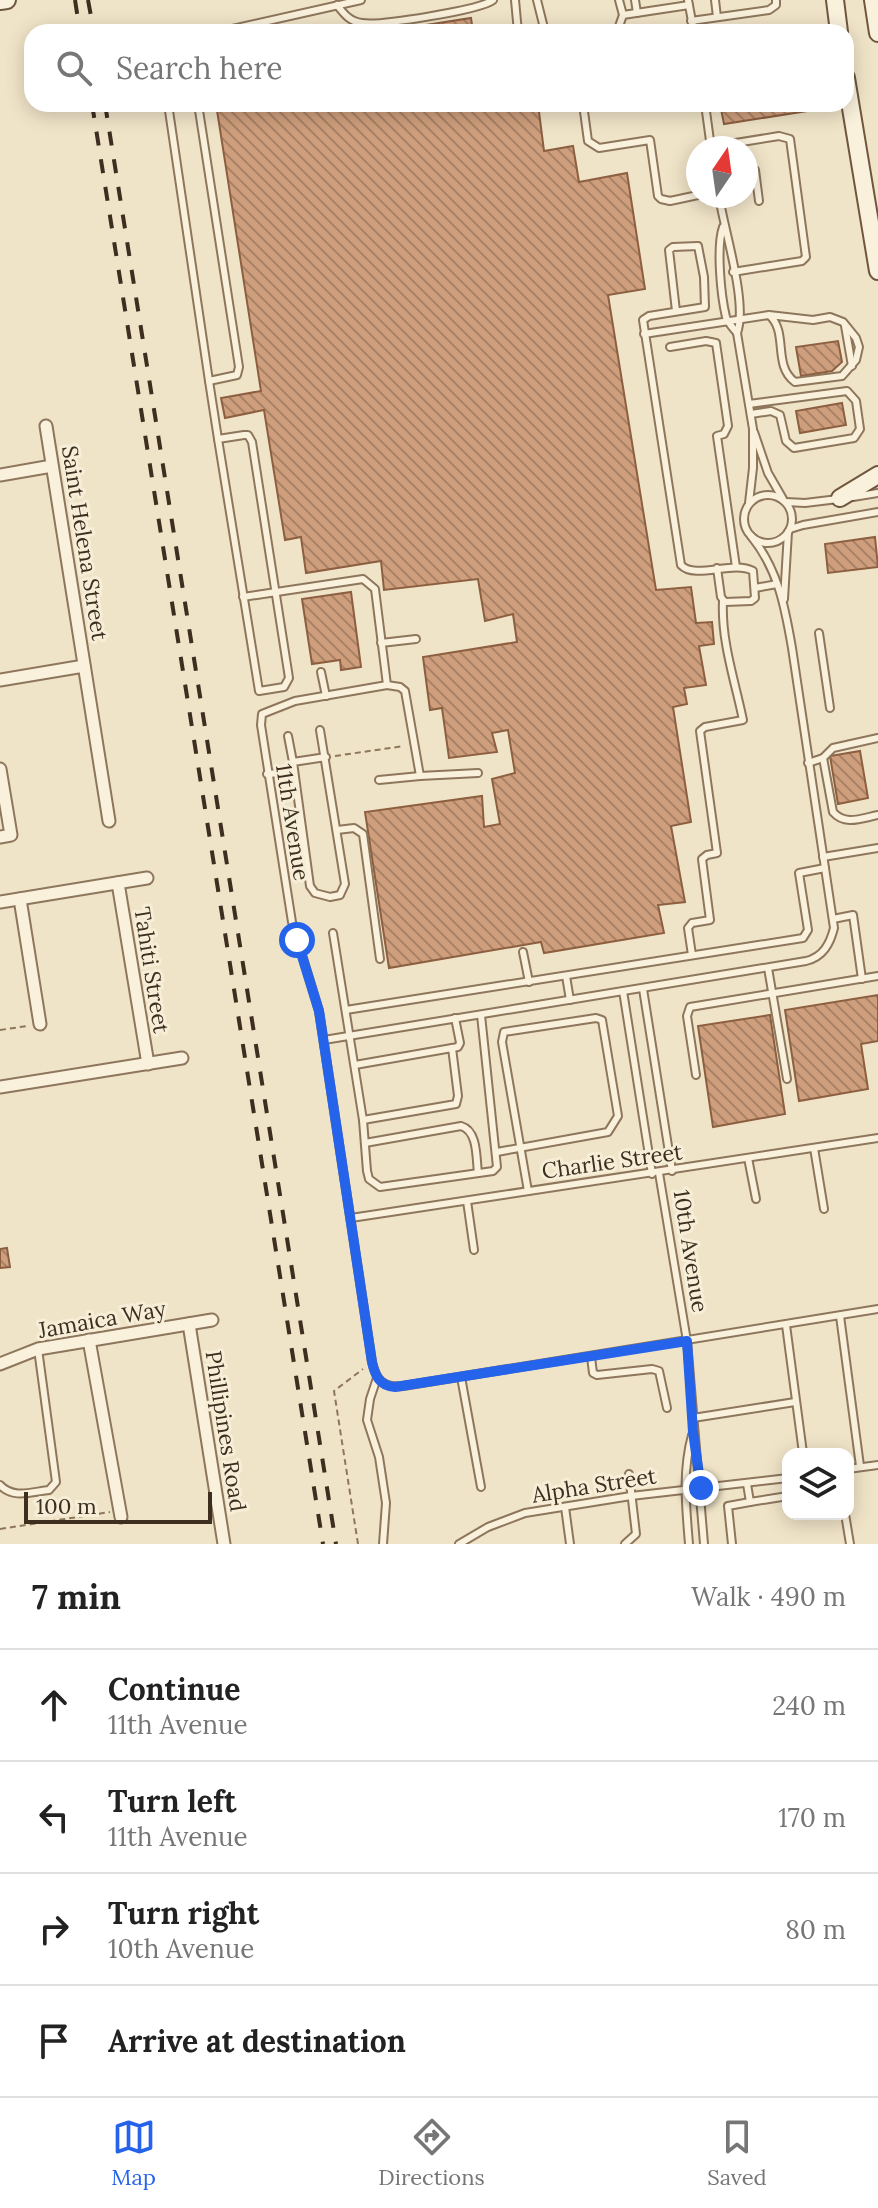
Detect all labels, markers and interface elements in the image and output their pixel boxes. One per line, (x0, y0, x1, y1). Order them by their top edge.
search box (24, 24, 854, 112)
icon: search (52, 46, 96, 90)
text: Search here (116, 49, 283, 87)
north arrow (686, 136, 758, 208)
street label: Saint Helena Street (56, 444, 114, 643)
street label: 11th Avenue (270, 761, 316, 883)
street label: Tahiti Street (128, 905, 176, 1036)
route start (279, 922, 315, 958)
street label: Charlie Street (540, 1137, 685, 1185)
street label: 10th Avenue (667, 1188, 715, 1314)
street label: Jamaica Way (35, 1294, 168, 1344)
street label: Phillipines Road (199, 1349, 253, 1513)
map controls (782, 1448, 854, 1520)
button: layers (782, 1448, 854, 1520)
street label: Alpha Street (529, 1461, 659, 1509)
route end (683, 1470, 719, 1506)
scale bar (24, 1488, 212, 1524)
text: 100 m (36, 1492, 97, 1520)
text: 7 min (32, 1575, 121, 1618)
text: Walk · 490 m (691, 1580, 846, 1613)
text: Continue (108, 1670, 240, 1708)
icon: ahead (32, 1683, 76, 1727)
text: 240 m (772, 1689, 846, 1722)
text: 11th Avenue (108, 1708, 248, 1741)
text: Turn left (108, 1782, 236, 1820)
icon: left (32, 1795, 76, 1839)
text: 170 m (778, 1801, 846, 1834)
text: 11th Avenue (108, 1820, 248, 1853)
text: Turn right (108, 1894, 259, 1932)
icon: right (32, 1907, 76, 1951)
text: 80 m (785, 1913, 846, 1946)
text: 10th Avenue (108, 1932, 254, 1965)
icon: arrive (32, 2019, 76, 2063)
text: Arrive at destination (108, 2022, 406, 2060)
tab: Map (111, 2115, 156, 2191)
tab: Directions (378, 2115, 485, 2191)
tab: Saved (707, 2115, 767, 2191)

